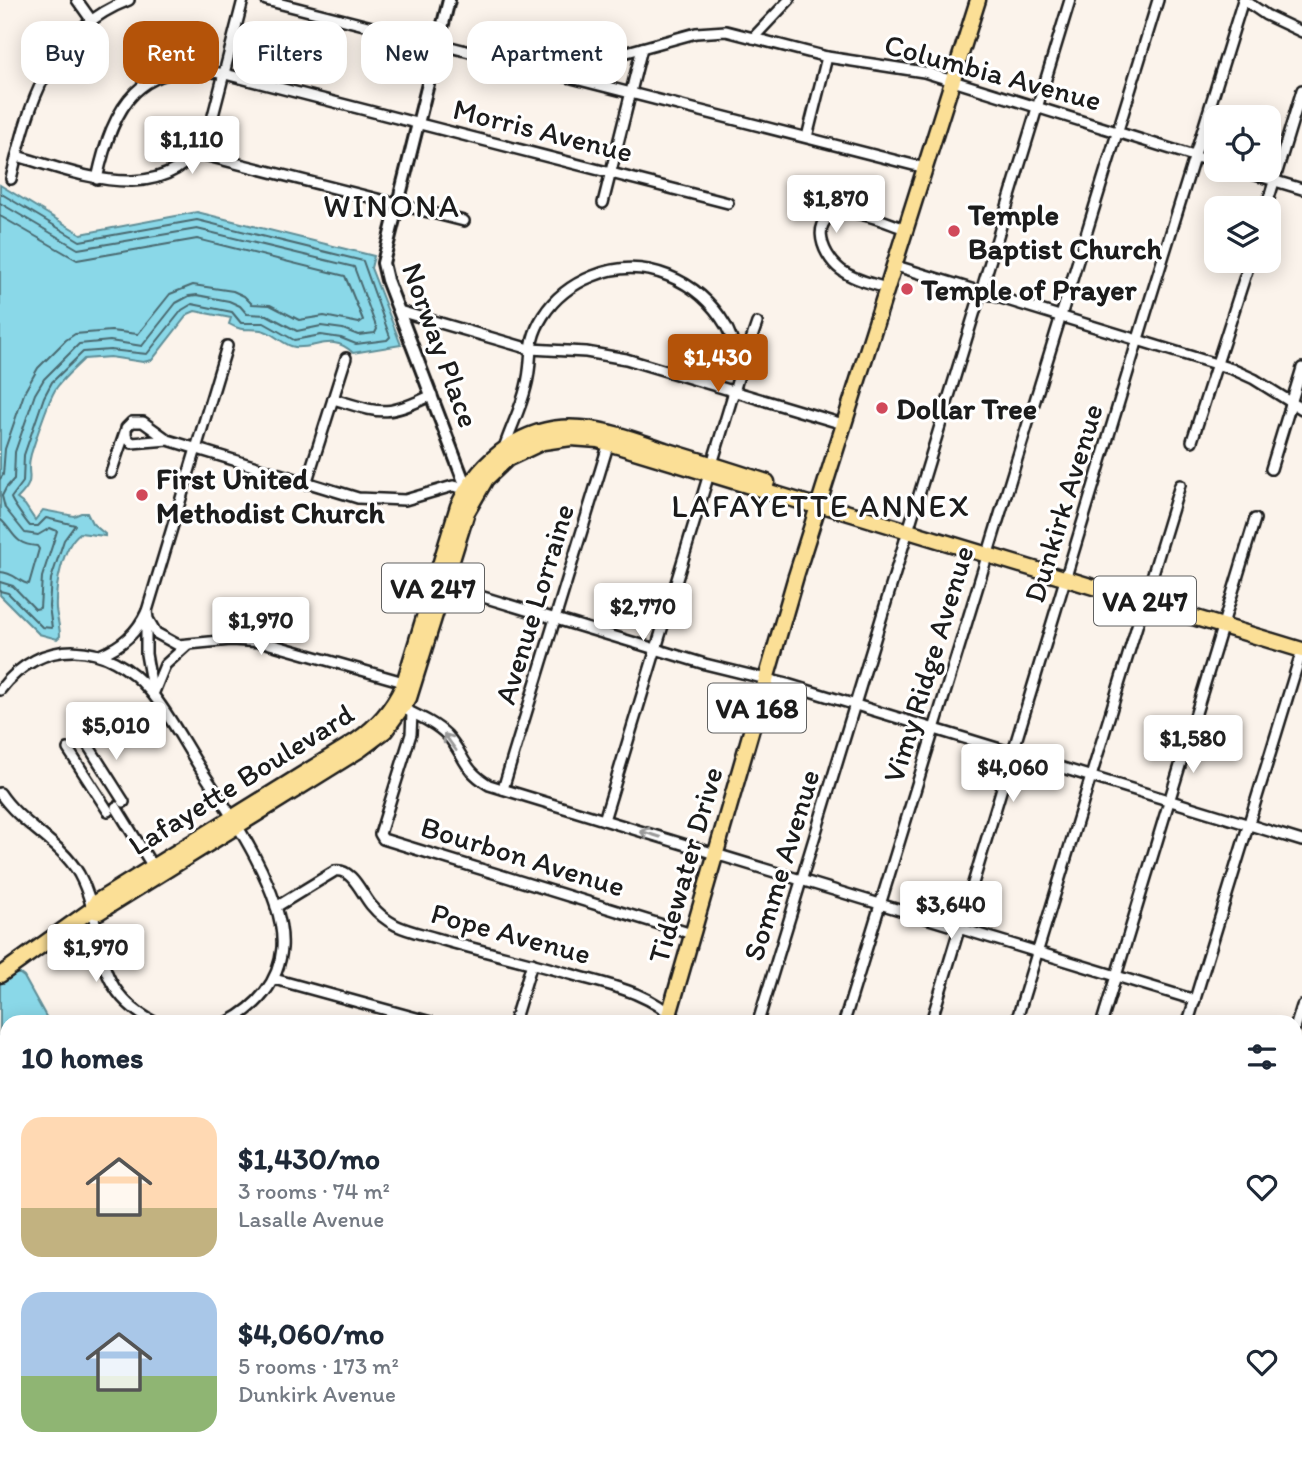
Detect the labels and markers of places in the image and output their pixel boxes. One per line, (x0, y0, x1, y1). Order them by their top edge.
pin: $1,110 (135, 116, 249, 176)
pin: $1,870 (779, 176, 893, 235)
place label: Temple Baptist Church (967, 196, 1163, 267)
marker: Temple Baptist Church (946, 223, 962, 239)
place label: Temple of Prayer (920, 271, 1138, 308)
marker: Temple of Prayer (899, 281, 915, 297)
pin: $1,430 (661, 334, 775, 394)
place label: Dollar Tree (896, 390, 1037, 427)
marker: Dollar Tree (874, 400, 890, 416)
place label: First United Methodist Church (156, 460, 385, 531)
marker: First United Methodist Church (134, 487, 150, 503)
pin: $2,770 (586, 584, 700, 643)
pin: $1,970 (204, 598, 318, 657)
pin: $5,010 (59, 702, 173, 762)
pin: $1,580 (1136, 716, 1250, 775)
pin: $4,060 (956, 744, 1070, 804)
pin: $3,640 (894, 881, 1008, 941)
pin: $1,970 (39, 925, 153, 984)

